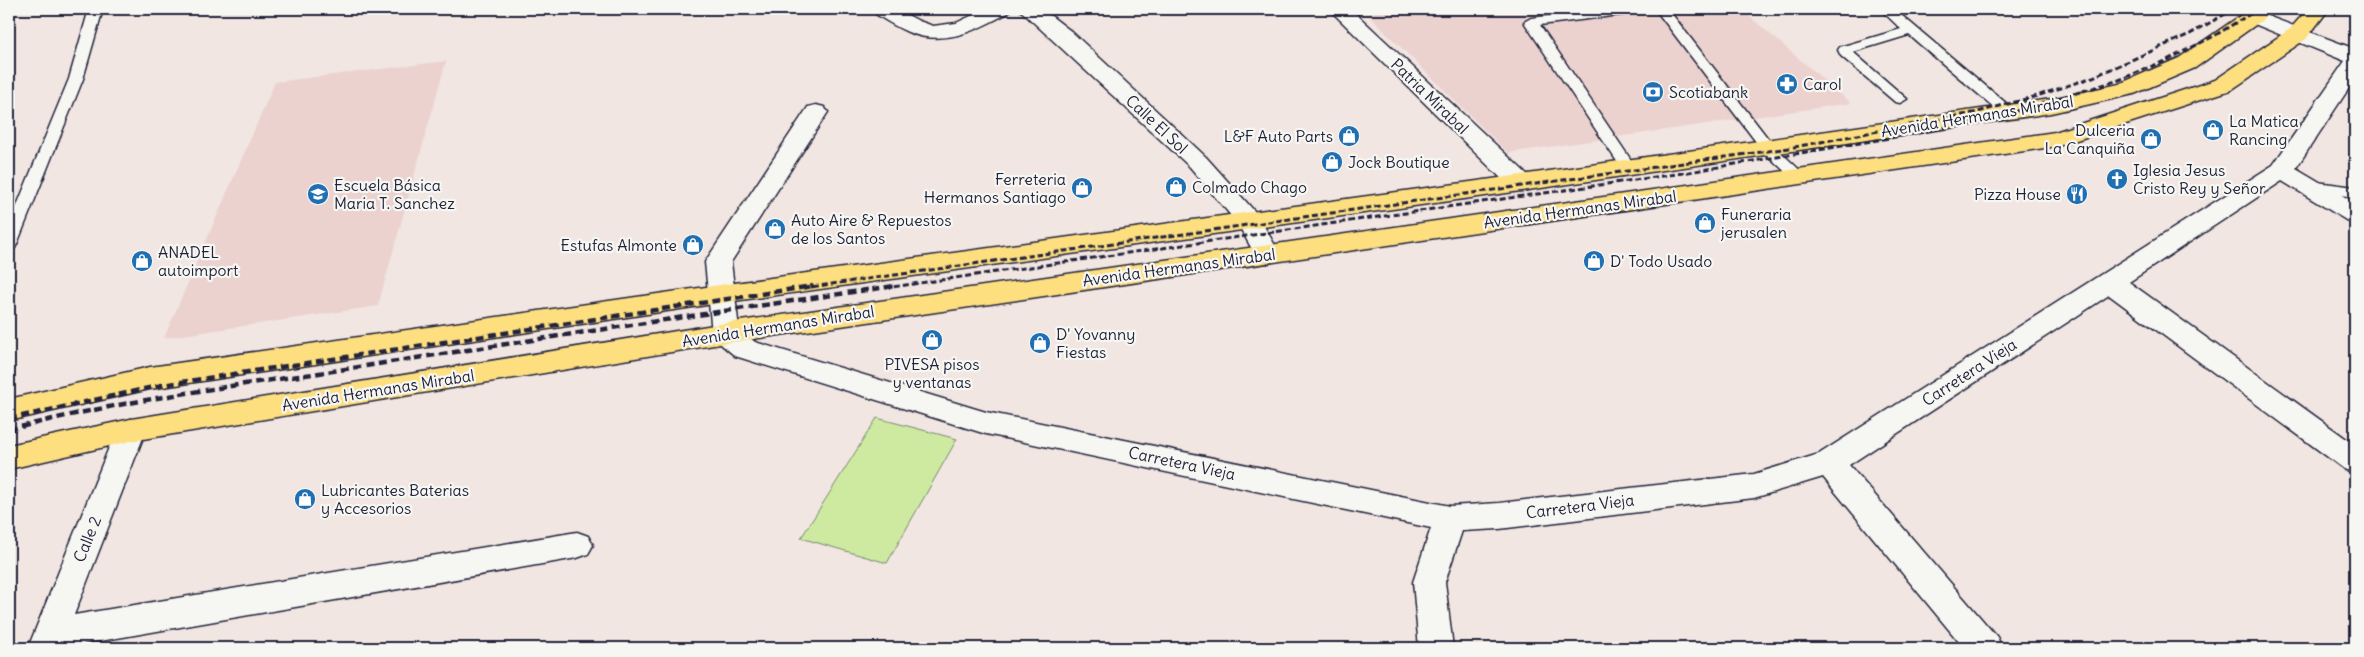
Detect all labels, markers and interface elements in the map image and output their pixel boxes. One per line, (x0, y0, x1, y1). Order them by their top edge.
street label: Patria Mirabal (1387, 54, 1473, 138)
pharmacy icon: Carol (1775, 72, 1799, 96)
place label: Carol (1803, 74, 1842, 94)
bank icon: Scotiabank (1641, 80, 1665, 104)
place label: Scotiabank (1669, 82, 1748, 102)
street label: Calle El Sol (1122, 90, 1192, 158)
street label: Avenida Hermanas Mirabal (1879, 91, 2075, 141)
place label: La Matica Rancing (2229, 111, 2299, 149)
shop icon: La Matica Rancing (2201, 118, 2225, 142)
place label: Dulceria La Canquiña (2044, 120, 2135, 158)
shop icon: L&F Auto Parts (1337, 124, 1361, 148)
place label: L&F Auto Parts (1224, 126, 1333, 146)
shop icon: Dulceria La Canquiña (2139, 127, 2163, 151)
shop icon: Jock Boutique (1320, 150, 1344, 174)
place label: Jock Boutique (1348, 152, 1450, 172)
place label: Iglesia Jesus Cristo Rey y Señor (2133, 160, 2266, 198)
church icon: Iglesia Jesus Cristo Rey y Señor (2105, 167, 2129, 191)
place label: Ferreteria Hermanos Santiago (924, 169, 1066, 207)
place label: Escuela Básica Maria T. Sanchez (334, 175, 455, 213)
shop icon: Colmado Chago (1164, 175, 1188, 199)
shop icon: Ferreteria Hermanos Santiago (1070, 176, 1094, 200)
place label: Colmado Chago (1192, 177, 1307, 197)
school or university icon: Escuela Básica Maria T. Sanchez (306, 182, 330, 206)
restaurant icon: Pizza House (2065, 182, 2089, 206)
place label: Pizza House (1974, 184, 2061, 204)
street label: Avenida Hermanas Mirabal (1482, 186, 1678, 232)
place label: Funeraria jerusalen (1720, 204, 1791, 242)
place label: Auto Aire & Repuestos de los Santos (791, 210, 952, 248)
shop icon: Funeraria jerusalen (1693, 211, 1717, 235)
shop icon: Auto Aire & Repuestos de los Santos (763, 217, 787, 241)
shop icon: Estufas Almonte (681, 233, 705, 257)
place label: Estufas Almonte (561, 235, 677, 255)
place label: ANADEL autoimport (158, 242, 239, 280)
street label: Avenida Hermanas Mirabal (1081, 244, 1277, 290)
shop icon: ANADEL autoimport (130, 249, 154, 273)
shop icon: D' Todo Usado (1582, 249, 1606, 273)
place label: D' Todo Usado (1610, 251, 1712, 271)
street label: Avenida Hermanas Mirabal (680, 301, 876, 351)
place label: D' Yovanny Fiestas (1056, 324, 1135, 362)
shop icon: PIVESA pisos y ventanas (920, 328, 944, 352)
shop icon: D' Yovanny Fiestas (1028, 331, 1052, 355)
street label: Carretera Vieja (1918, 334, 2020, 410)
place label: PIVESA pisos y ventanas (884, 354, 980, 392)
street label: Avenida Hermanas Mirabal (280, 365, 476, 415)
street label: Carretera Vieja (1127, 442, 1237, 484)
place label: Lubricantes Baterias y Accesorios (321, 480, 469, 518)
shop icon: Lubricantes Baterias y Accesorios (293, 487, 317, 511)
street label: Carretera Vieja (1525, 489, 1635, 523)
street label: Calle 2 (69, 513, 105, 565)

